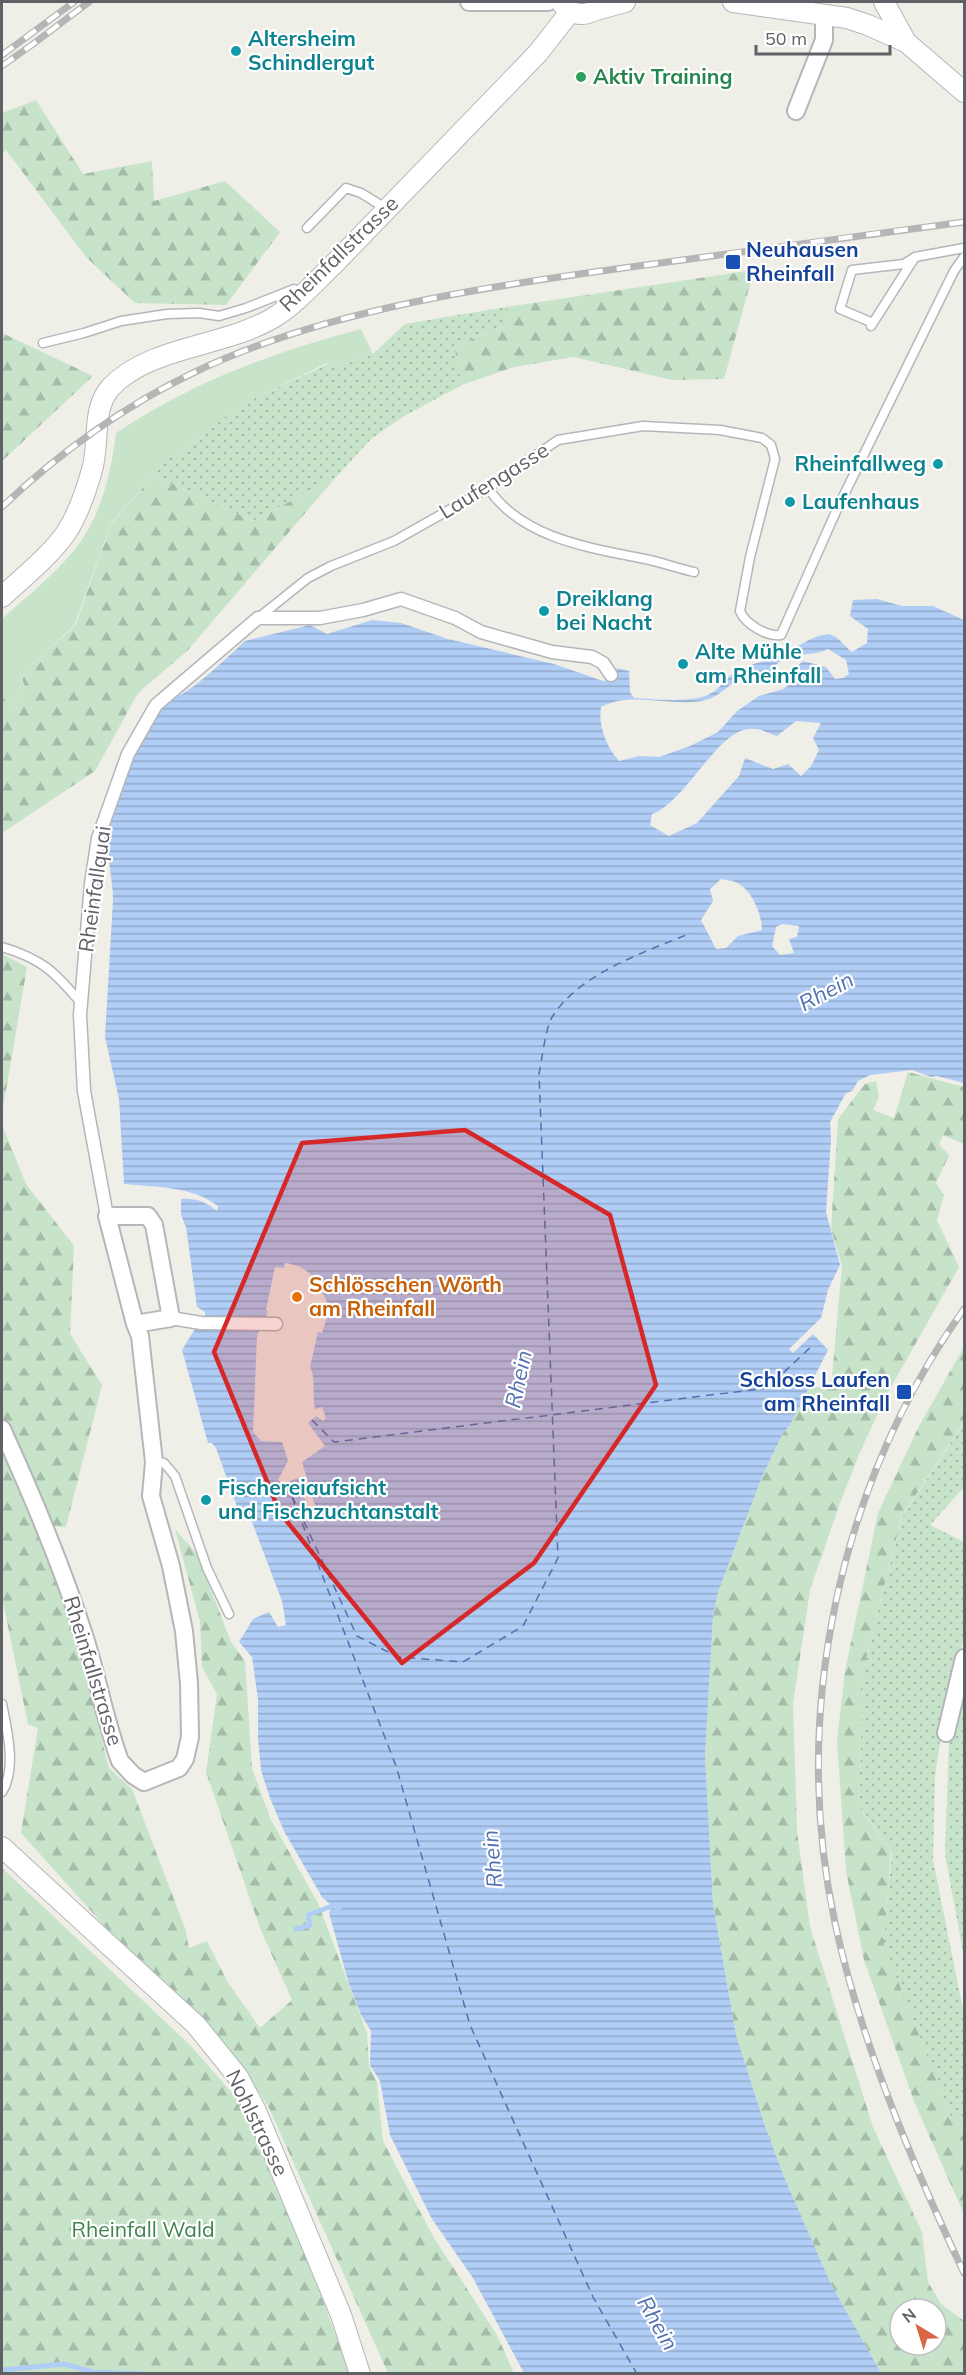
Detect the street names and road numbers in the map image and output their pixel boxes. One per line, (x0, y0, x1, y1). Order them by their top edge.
street label: Rheinfallstrasse (273, 190, 403, 317)
street label: Laufengasse (434, 436, 553, 524)
street label: Rheinfallquai (72, 824, 116, 954)
street label: Rheinfallstrasse (59, 1593, 129, 1749)
street label: Nohlstrasse (221, 2065, 295, 2180)

